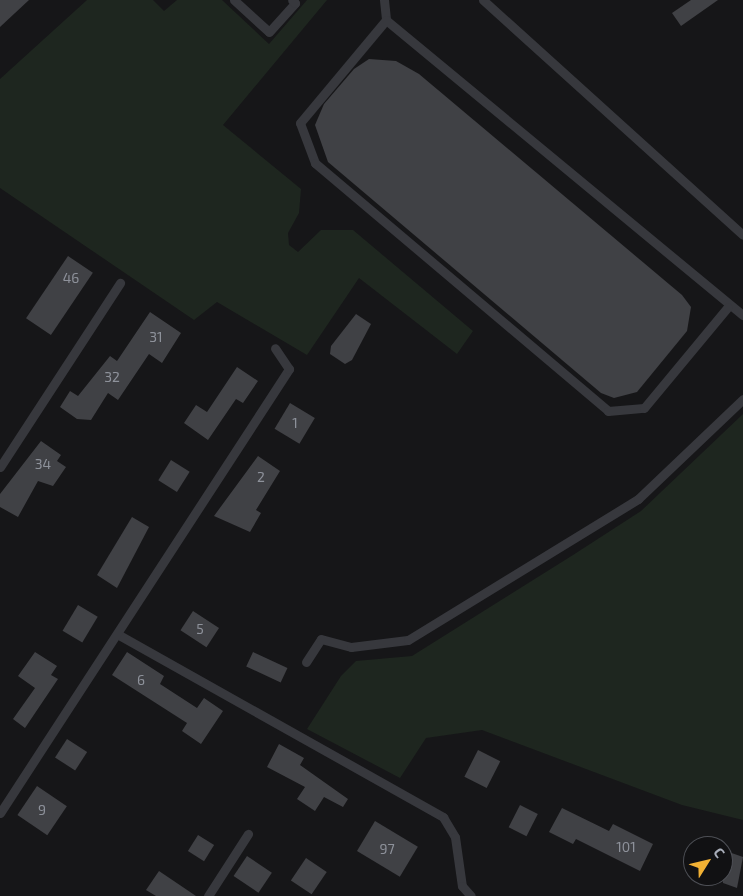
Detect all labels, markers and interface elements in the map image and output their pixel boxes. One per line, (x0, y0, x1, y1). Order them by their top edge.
house number: 46 (63, 270, 79, 286)
house number: 31 (149, 329, 163, 345)
house number: 32 (104, 369, 120, 385)
house number: 1 (292, 415, 298, 431)
house number: 34 (35, 456, 51, 472)
house number: 2 (257, 469, 265, 485)
house number: 5 (196, 621, 204, 637)
house number: 6 (137, 672, 145, 688)
house number: 9 (38, 802, 46, 818)
north arrow (683, 836, 733, 886)
house number: 101 (616, 839, 636, 855)
house number: 97 (379, 841, 395, 857)
text: С (710, 844, 729, 861)

